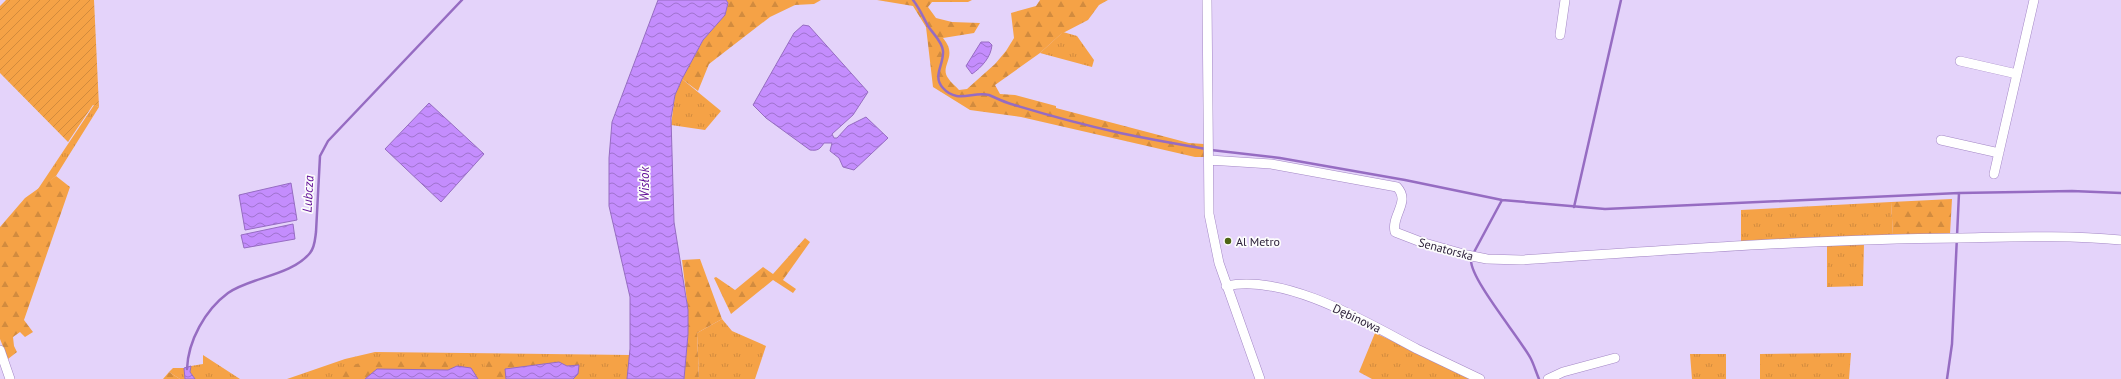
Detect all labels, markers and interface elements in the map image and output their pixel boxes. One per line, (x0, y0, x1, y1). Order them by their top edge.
water label: Wisłok (636, 166, 653, 201)
water label: Lubcza (299, 174, 317, 213)
place label: Al Metro (1236, 234, 1280, 249)
street label: Senatorska (1417, 234, 1475, 264)
marker: Al Metro (1223, 236, 1233, 246)
street label: Dębinowa (1331, 300, 1383, 336)

